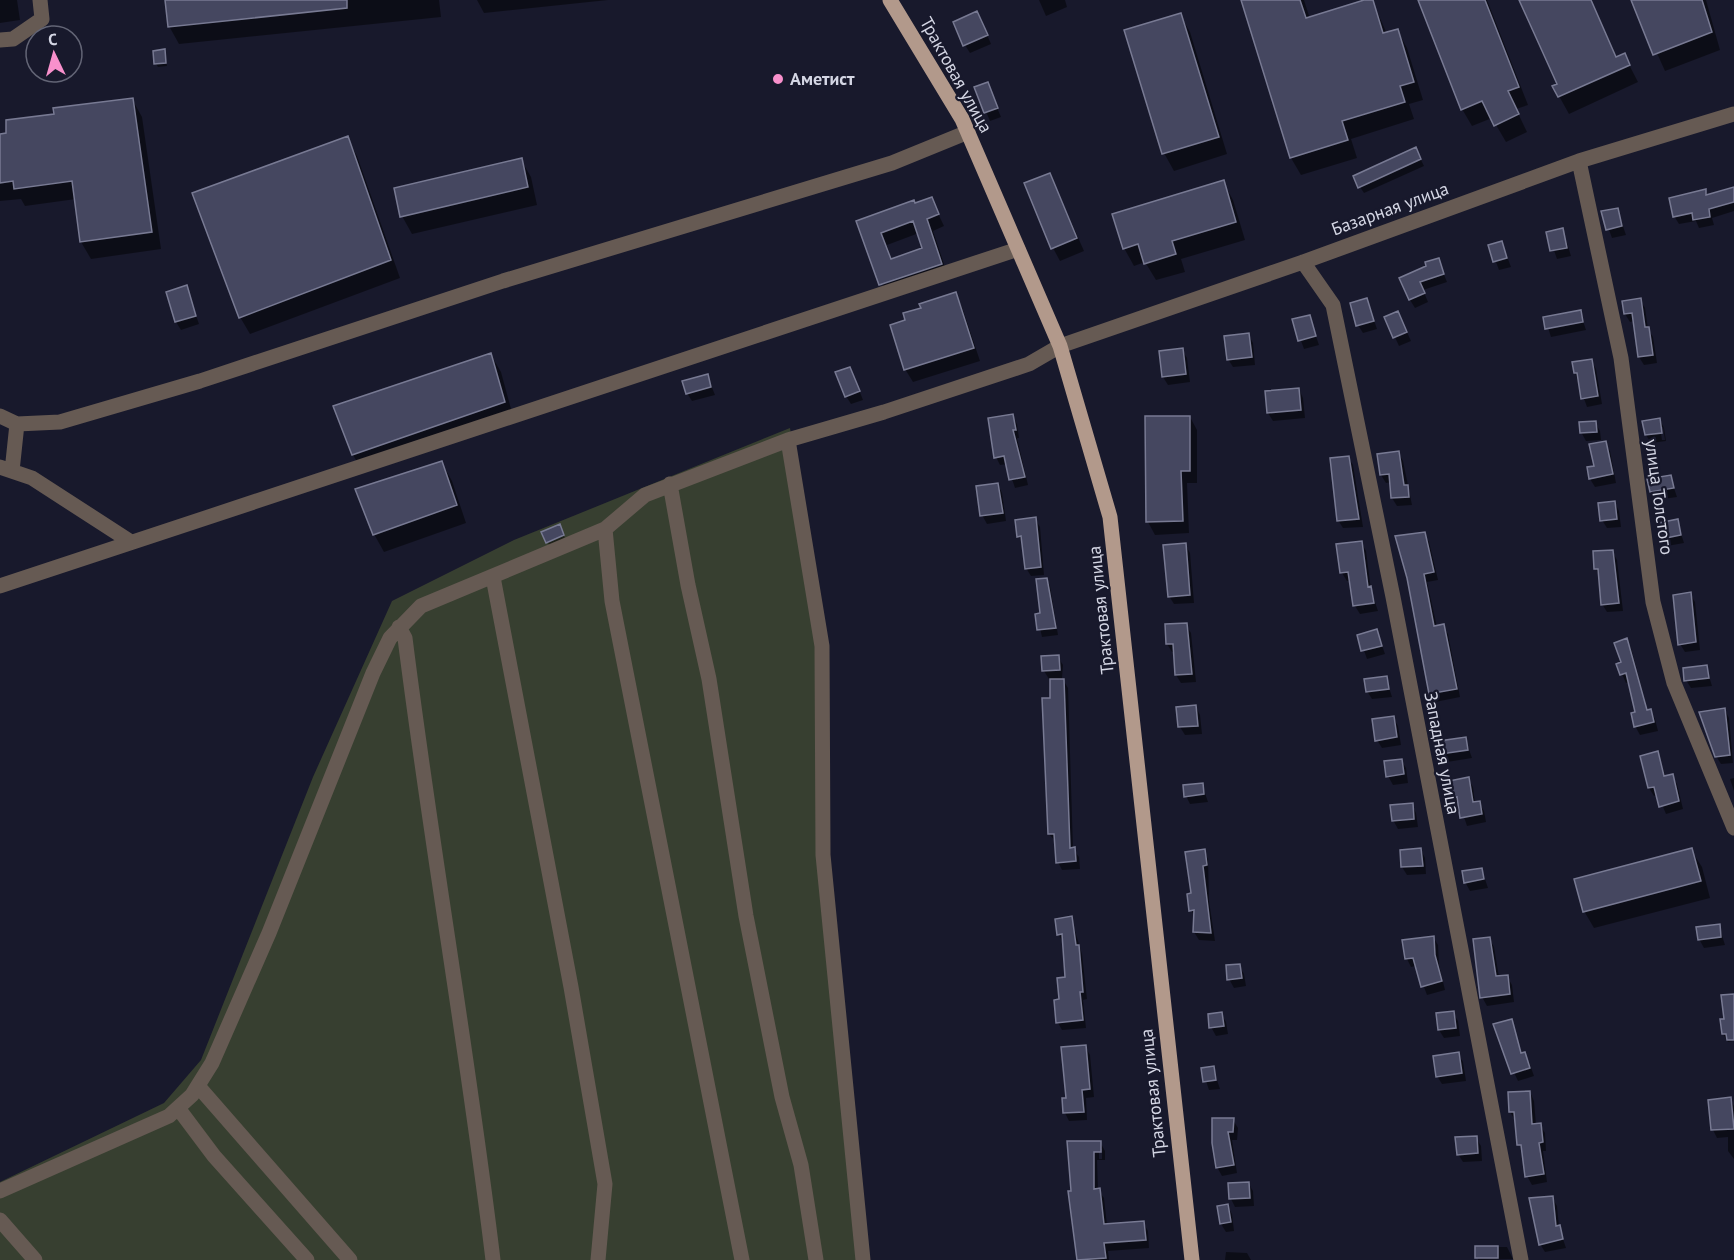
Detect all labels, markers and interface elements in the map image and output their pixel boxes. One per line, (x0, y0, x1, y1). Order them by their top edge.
street label: Трактовая улица (915, 13, 998, 137)
north arrow (24, 24, 84, 84)
text: С (47, 29, 58, 49)
place label: Аметист (790, 67, 855, 90)
marker: Аметист (771, 72, 785, 86)
street label: Базарная улица (1328, 177, 1452, 240)
street label: улица Толстого (1640, 438, 1679, 556)
street label: Трактовая улица (1082, 545, 1119, 675)
street label: Западная улица (1419, 689, 1466, 816)
street label: Трактовая улица (1134, 1028, 1171, 1158)

